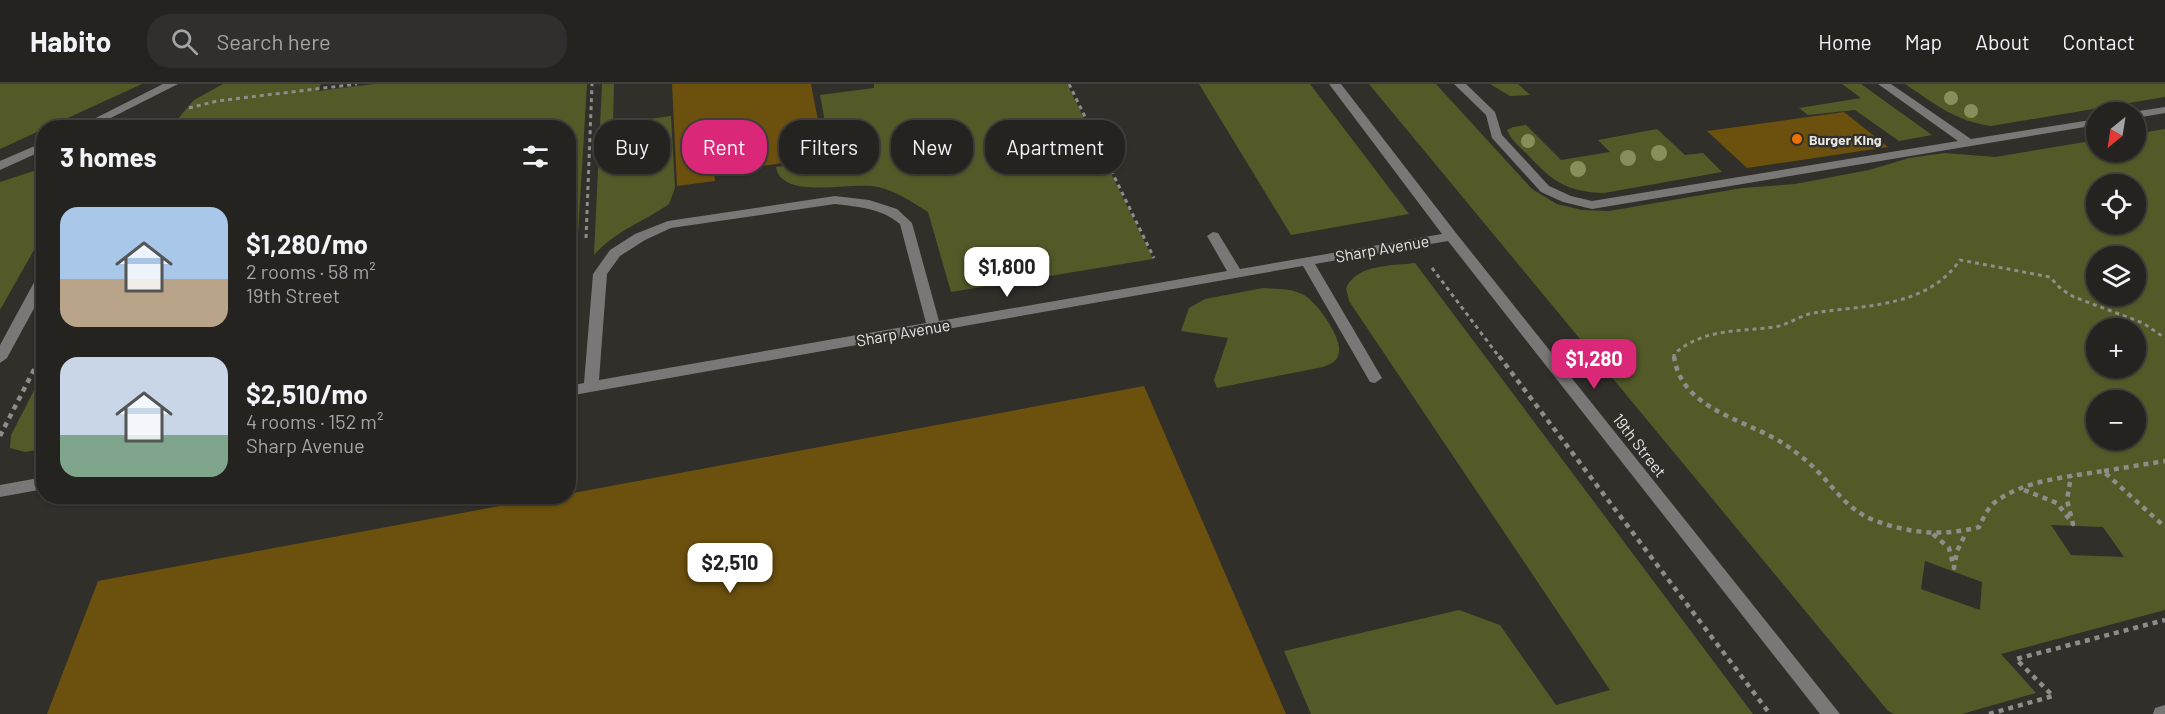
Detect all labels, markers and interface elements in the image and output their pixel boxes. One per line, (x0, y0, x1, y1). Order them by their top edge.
search box (147, 14, 567, 68)
text: Habito (30, 24, 111, 58)
icon: search (168, 25, 201, 58)
text: Search here (216, 28, 331, 54)
text: Home (1818, 29, 1872, 54)
text: Map (1905, 29, 1942, 54)
text: About (1975, 29, 2030, 54)
text: Contact (2063, 29, 2135, 54)
north arrow (2086, 102, 2146, 162)
map controls (2086, 102, 2146, 450)
chip: Buy (594, 120, 670, 174)
chip: Rent (682, 120, 767, 174)
chip: Filters (779, 120, 879, 174)
chip: New (891, 120, 973, 174)
chip: Apartment (985, 120, 1125, 174)
place label: Burger King (1809, 131, 1882, 148)
marker: Burger King (1790, 132, 1804, 146)
icon: filters (519, 140, 552, 173)
text: 3 homes (60, 141, 157, 172)
button: locate (2086, 174, 2146, 234)
text: $1,280/mo (246, 228, 368, 259)
street label: Sharp Avenue (1334, 230, 1430, 266)
icon: home (108, 231, 180, 303)
button: layers (2086, 246, 2146, 306)
pin: $1,800 (958, 247, 1056, 298)
text: $1,800 (978, 254, 1036, 278)
text: 2 rooms · 58 m² (246, 259, 376, 283)
text: 19th Street (246, 283, 340, 307)
street label: Sharp Avenue (855, 314, 951, 350)
button: + (2086, 318, 2146, 378)
pin: $1,280 (1545, 339, 1643, 390)
text: $1,280 (1565, 346, 1623, 370)
text: $2,510/mo (246, 378, 368, 409)
icon: home (108, 381, 180, 453)
button: − (2086, 390, 2146, 450)
text: 4 rooms · 152 m² (246, 409, 383, 433)
street label: 19th Street (1609, 409, 1671, 481)
text: Sharp Avenue (246, 433, 365, 457)
pin: $2,510 (681, 543, 779, 594)
text: $2,510 (702, 550, 758, 574)

